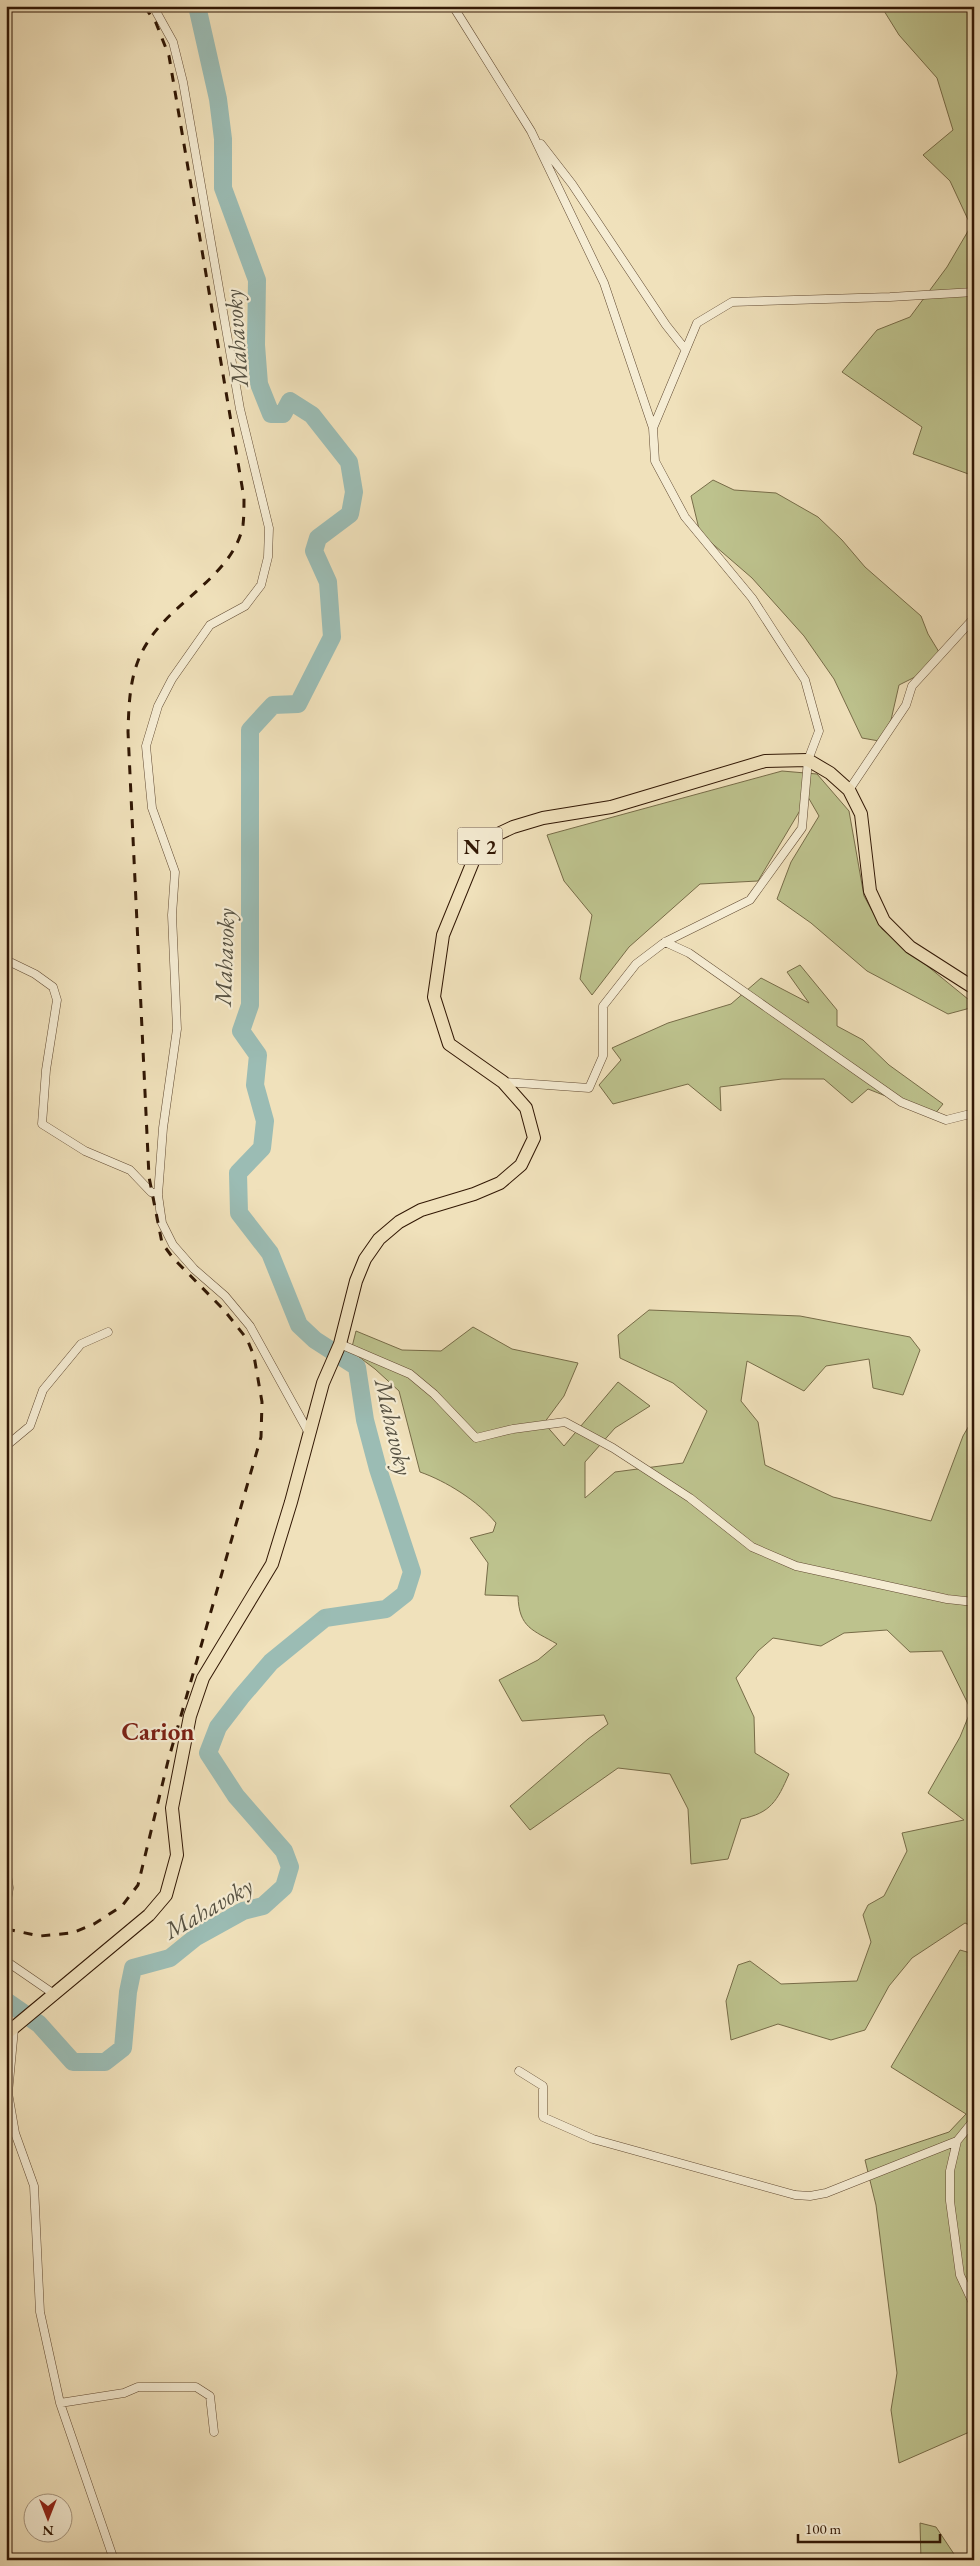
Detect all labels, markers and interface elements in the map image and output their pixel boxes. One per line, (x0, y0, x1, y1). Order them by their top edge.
water label: Mahavoky (217, 288, 255, 390)
road number: N 2 (458, 828, 502, 864)
water label: Mahavoky (207, 907, 241, 1008)
water label: Mahavoky (367, 1374, 420, 1478)
district label: Carion (122, 1715, 194, 1747)
water label: Mahavoky (156, 1870, 258, 1947)
north arrow (22, 2494, 72, 2544)
scale bar (798, 2511, 940, 2543)
text: 100 m (805, 2519, 842, 2538)
text: N (42, 2522, 54, 2540)

